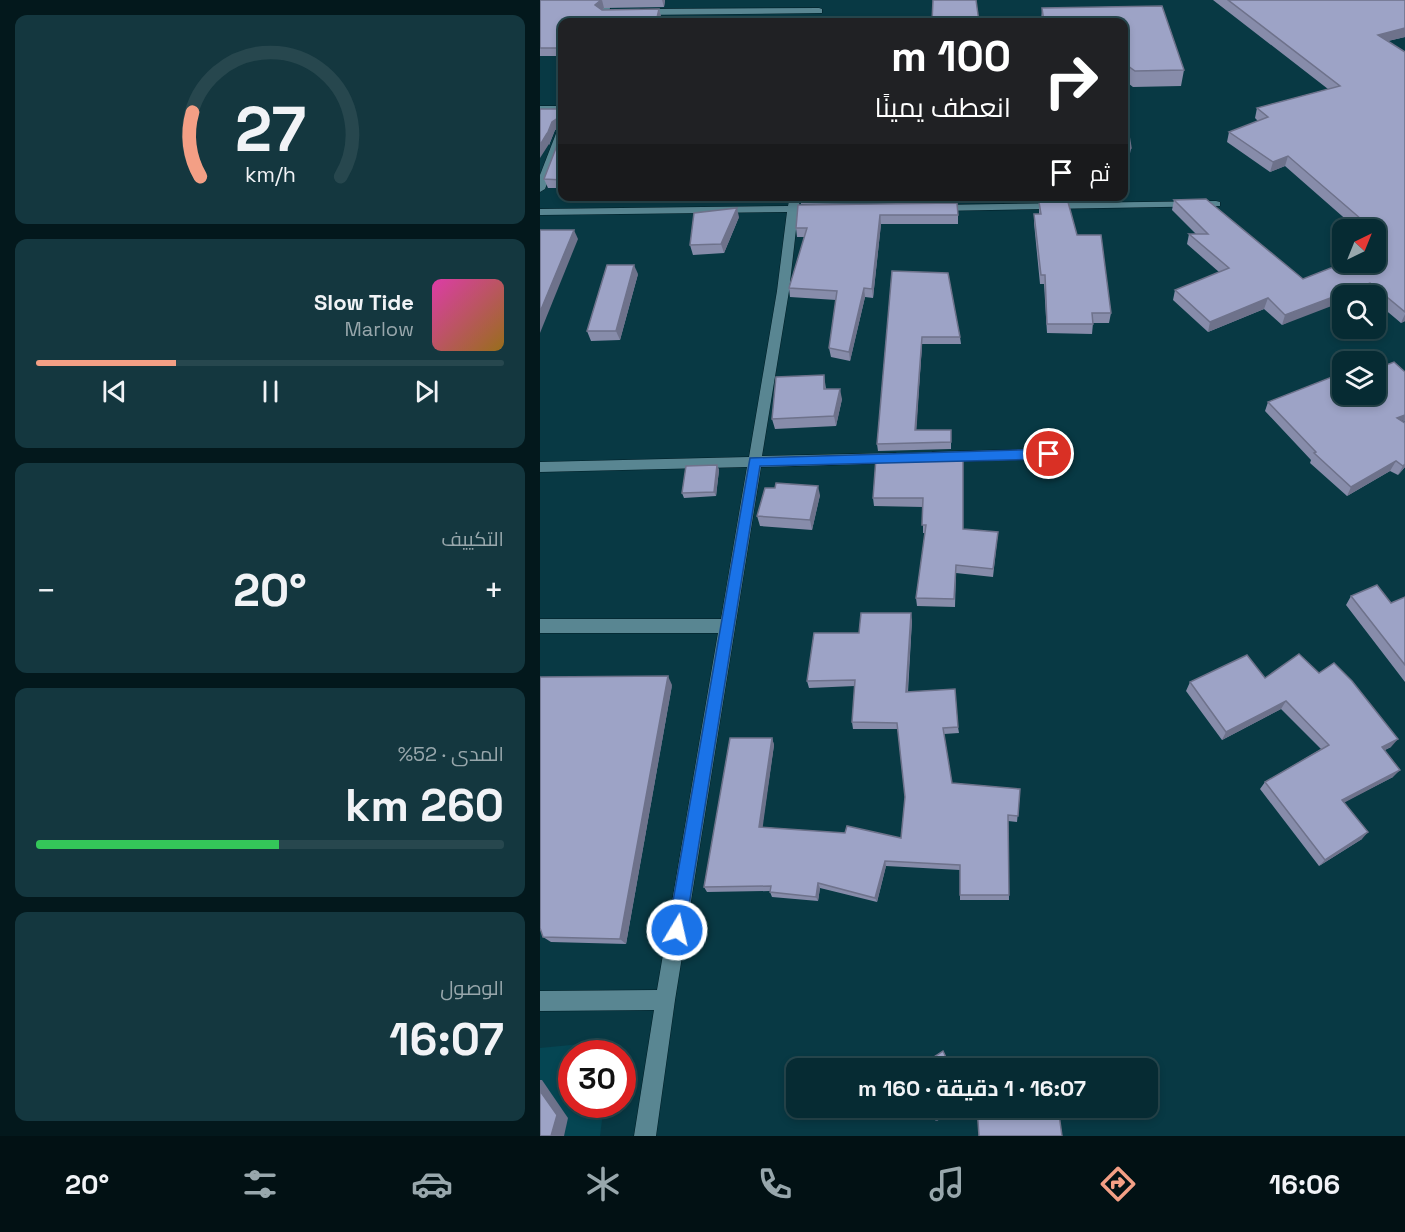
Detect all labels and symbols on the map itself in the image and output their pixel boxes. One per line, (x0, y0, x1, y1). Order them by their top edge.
north arrow (1332, 219, 1386, 273)
pin (1023, 428, 1074, 479)
position arrow (645, 898, 709, 962)
speed limit sign: 30 (558, 1040, 636, 1118)

